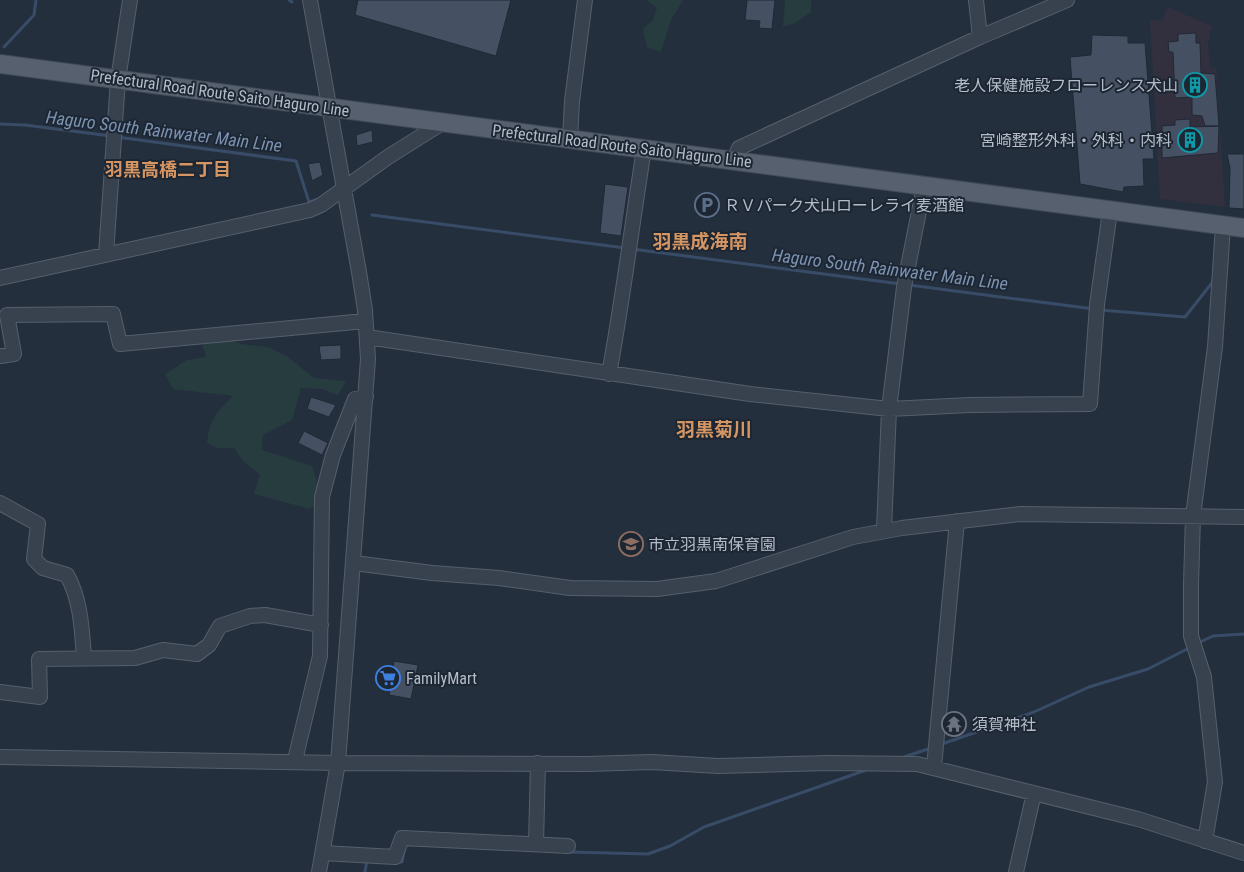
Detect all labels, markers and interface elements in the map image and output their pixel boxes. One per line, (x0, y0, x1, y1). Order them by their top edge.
street label: Prefectural Road Route Saito Haguro Line (89, 65, 351, 121)
building icon: 老人保健施設フローレンス犬山 (1182, 72, 1208, 98)
place label: 老人保健施設フローレンス犬山 (954, 76, 1178, 95)
water label: Haguro South Rainwater Main Line (45, 106, 283, 156)
street label: Prefectural Road Route Saito Haguro Line (491, 121, 753, 171)
building icon: 宮崎整形外科・外科・内科 (1177, 127, 1203, 153)
place label: 宮崎整形外科・外科・内科 (980, 131, 1172, 150)
district label: 羽黒高橋二丁目 (105, 159, 231, 180)
parking icon: ＲＶパーク犬山ローレライ麦酒館 (694, 192, 720, 218)
place label: ＲＶパーク犬山ローレライ麦酒館 (724, 196, 964, 215)
district label: 羽黒成海南 (652, 230, 748, 253)
water label: Haguro South Rainwater Main Line (771, 244, 1009, 294)
district label: 羽黒菊川 (676, 418, 752, 441)
school or university icon: 市立羽黒南保育園 (618, 531, 644, 557)
place label: 市立羽黒南保育園 (648, 535, 776, 554)
supermarket icon: FamilyMart (375, 665, 401, 691)
place label: FamilyMart (406, 669, 477, 688)
temple icon: 須賀神社 (941, 711, 967, 737)
place label: 須賀神社 (972, 715, 1036, 734)

